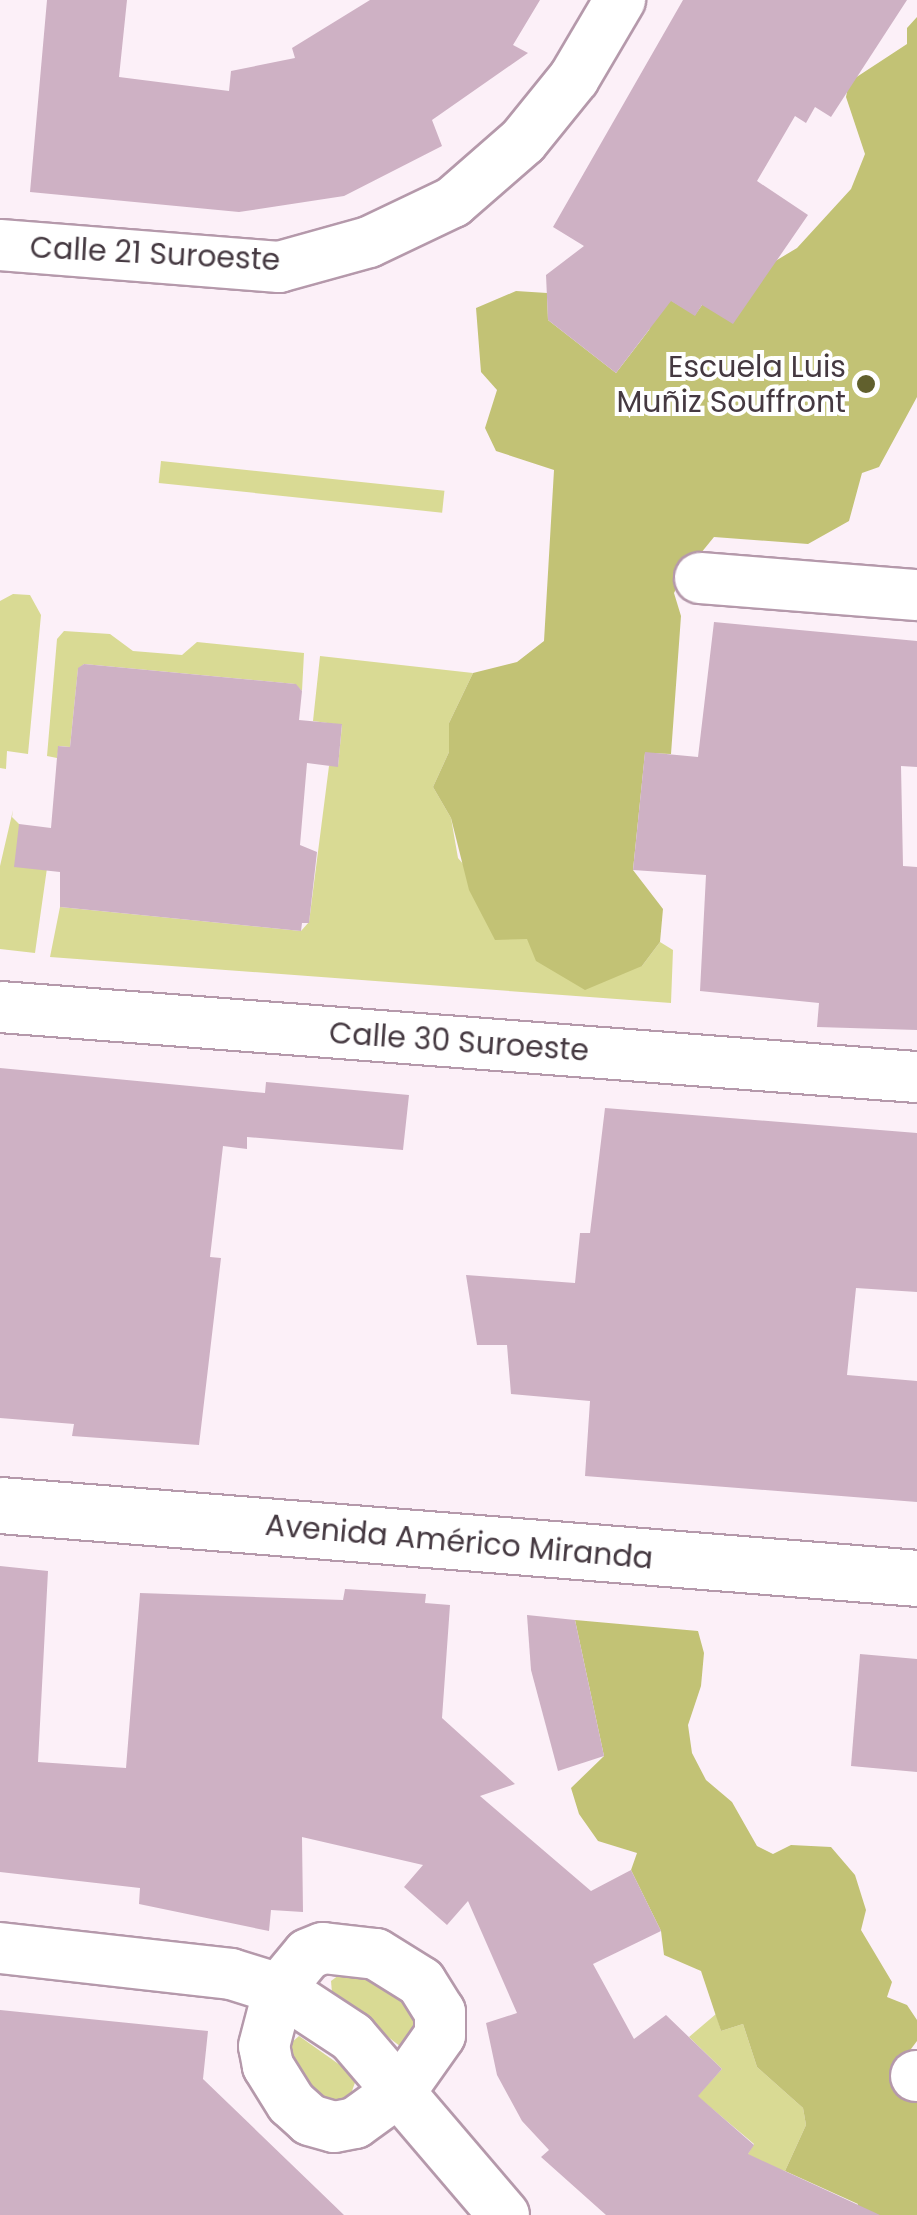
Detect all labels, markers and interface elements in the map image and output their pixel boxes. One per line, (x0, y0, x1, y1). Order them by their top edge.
street label: Calle 21 Suroeste (29, 229, 281, 279)
place label: Escuela Luis Muñiz Souffront (616, 349, 846, 420)
marker: Escuela Luis Muñiz Souffront (855, 373, 877, 395)
street label: Calle 30 Suroeste (328, 1015, 590, 1069)
street label: Avenida Américo Miranda (264, 1507, 654, 1577)

